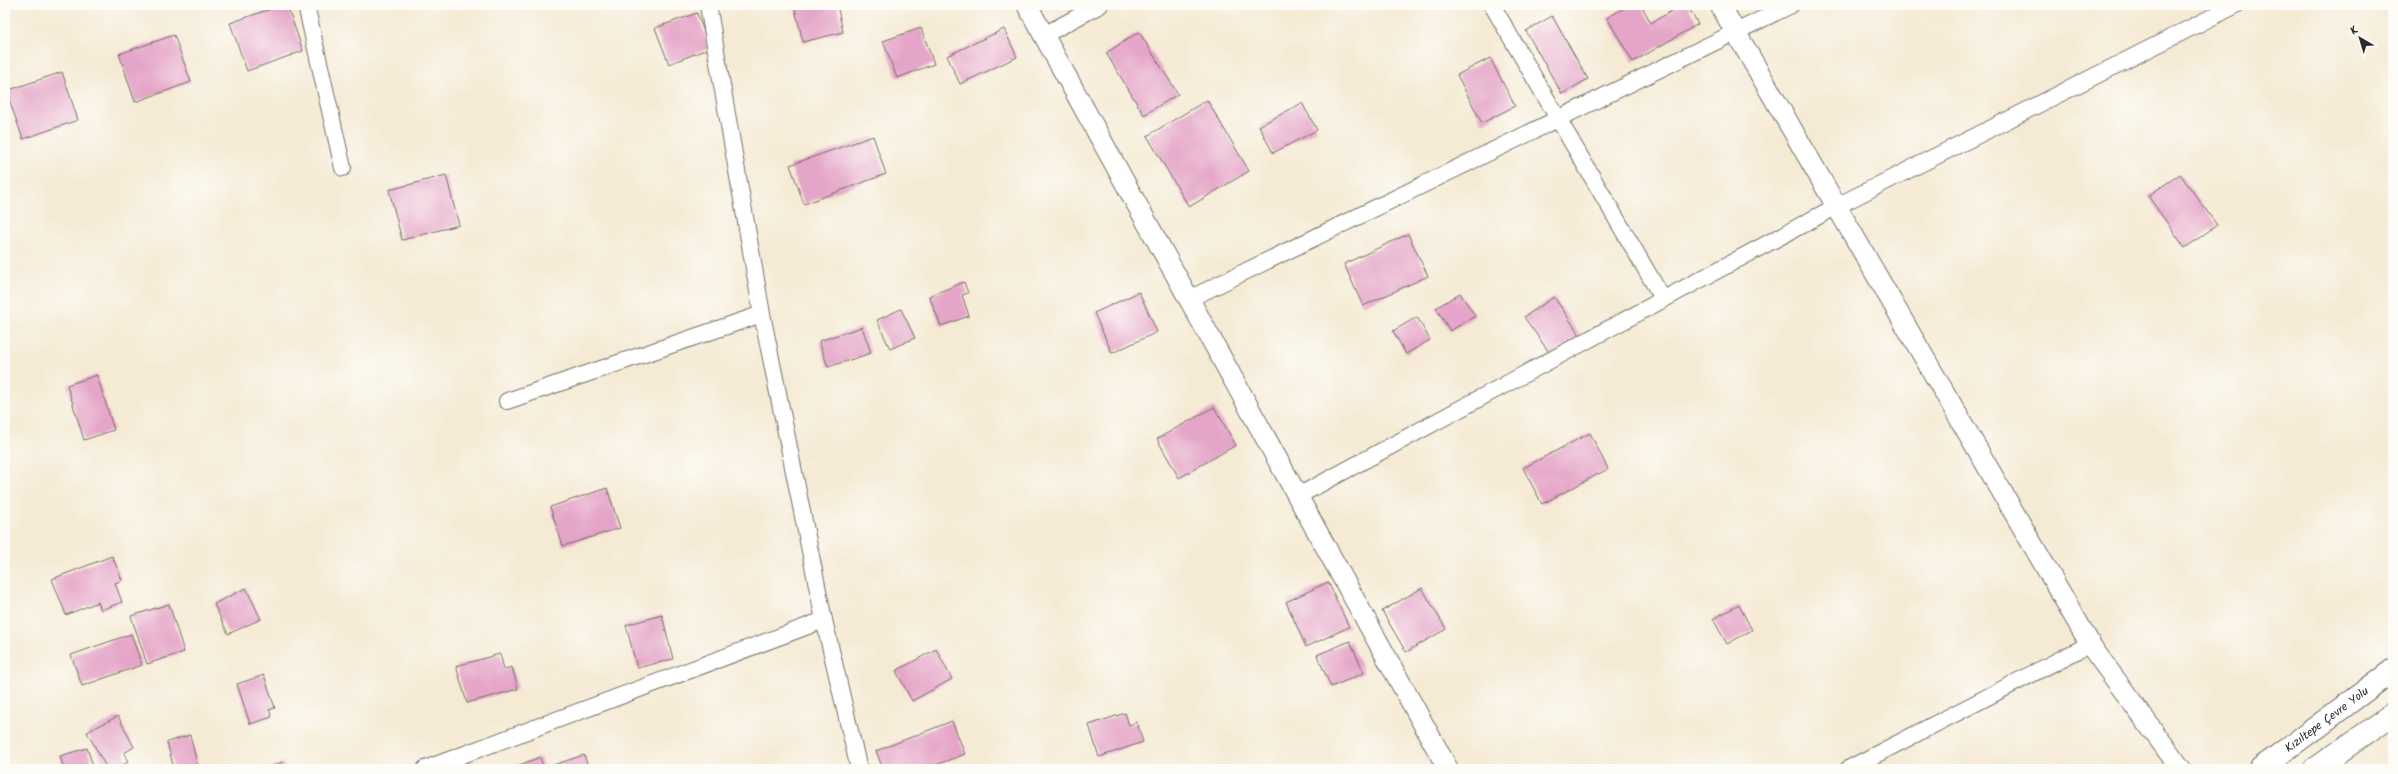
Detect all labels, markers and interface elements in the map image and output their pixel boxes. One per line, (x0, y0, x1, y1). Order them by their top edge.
north arrow (2340, 18, 2380, 58)
text: K (2346, 22, 2363, 40)
street label: Kızıltepe Çevre Yolu (2281, 682, 2373, 757)

